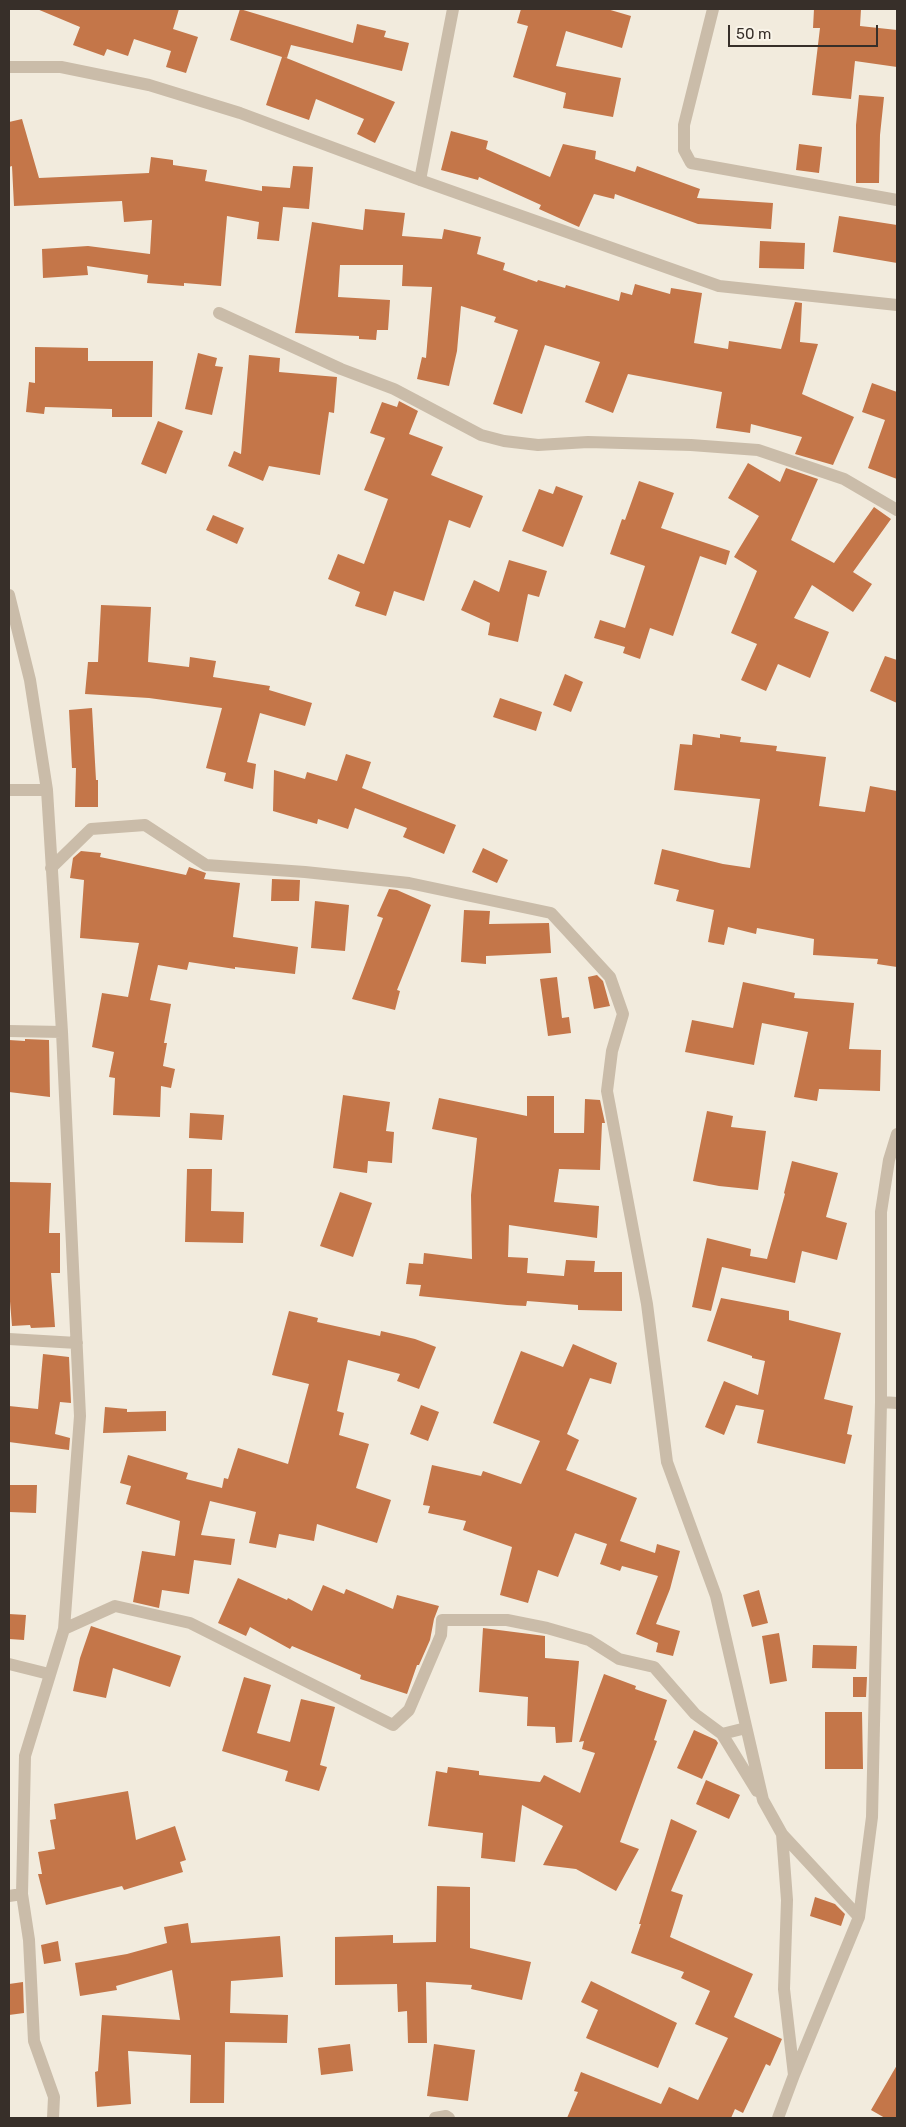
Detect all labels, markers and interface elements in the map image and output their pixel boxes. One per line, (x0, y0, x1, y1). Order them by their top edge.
scale bar (731, 15, 881, 47)
text: 50 m (736, 25, 771, 43)

